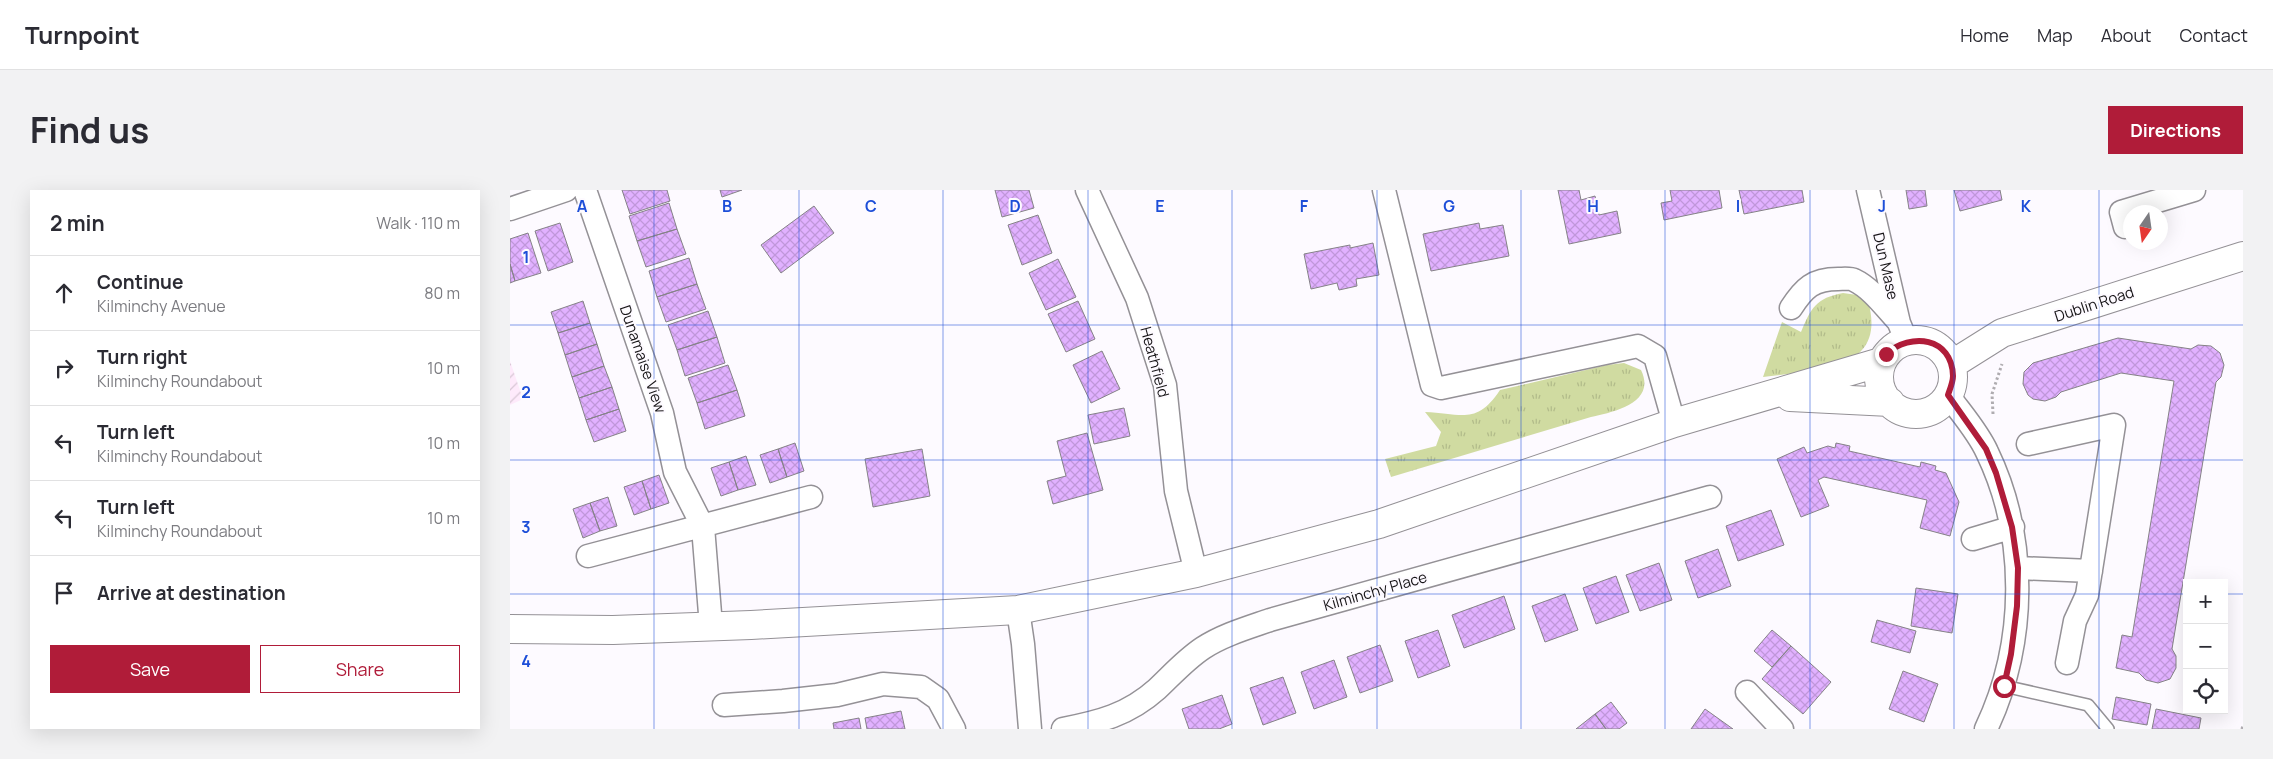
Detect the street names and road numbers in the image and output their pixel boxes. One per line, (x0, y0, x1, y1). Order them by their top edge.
street label: Dun Mase (1868, 230, 1904, 302)
street label: Dublin Road (2052, 281, 2136, 327)
street label: Dunamaise View (615, 302, 671, 416)
street label: Heathfield (1135, 324, 1175, 400)
street label: Kilminchy Place (1321, 566, 1429, 616)

